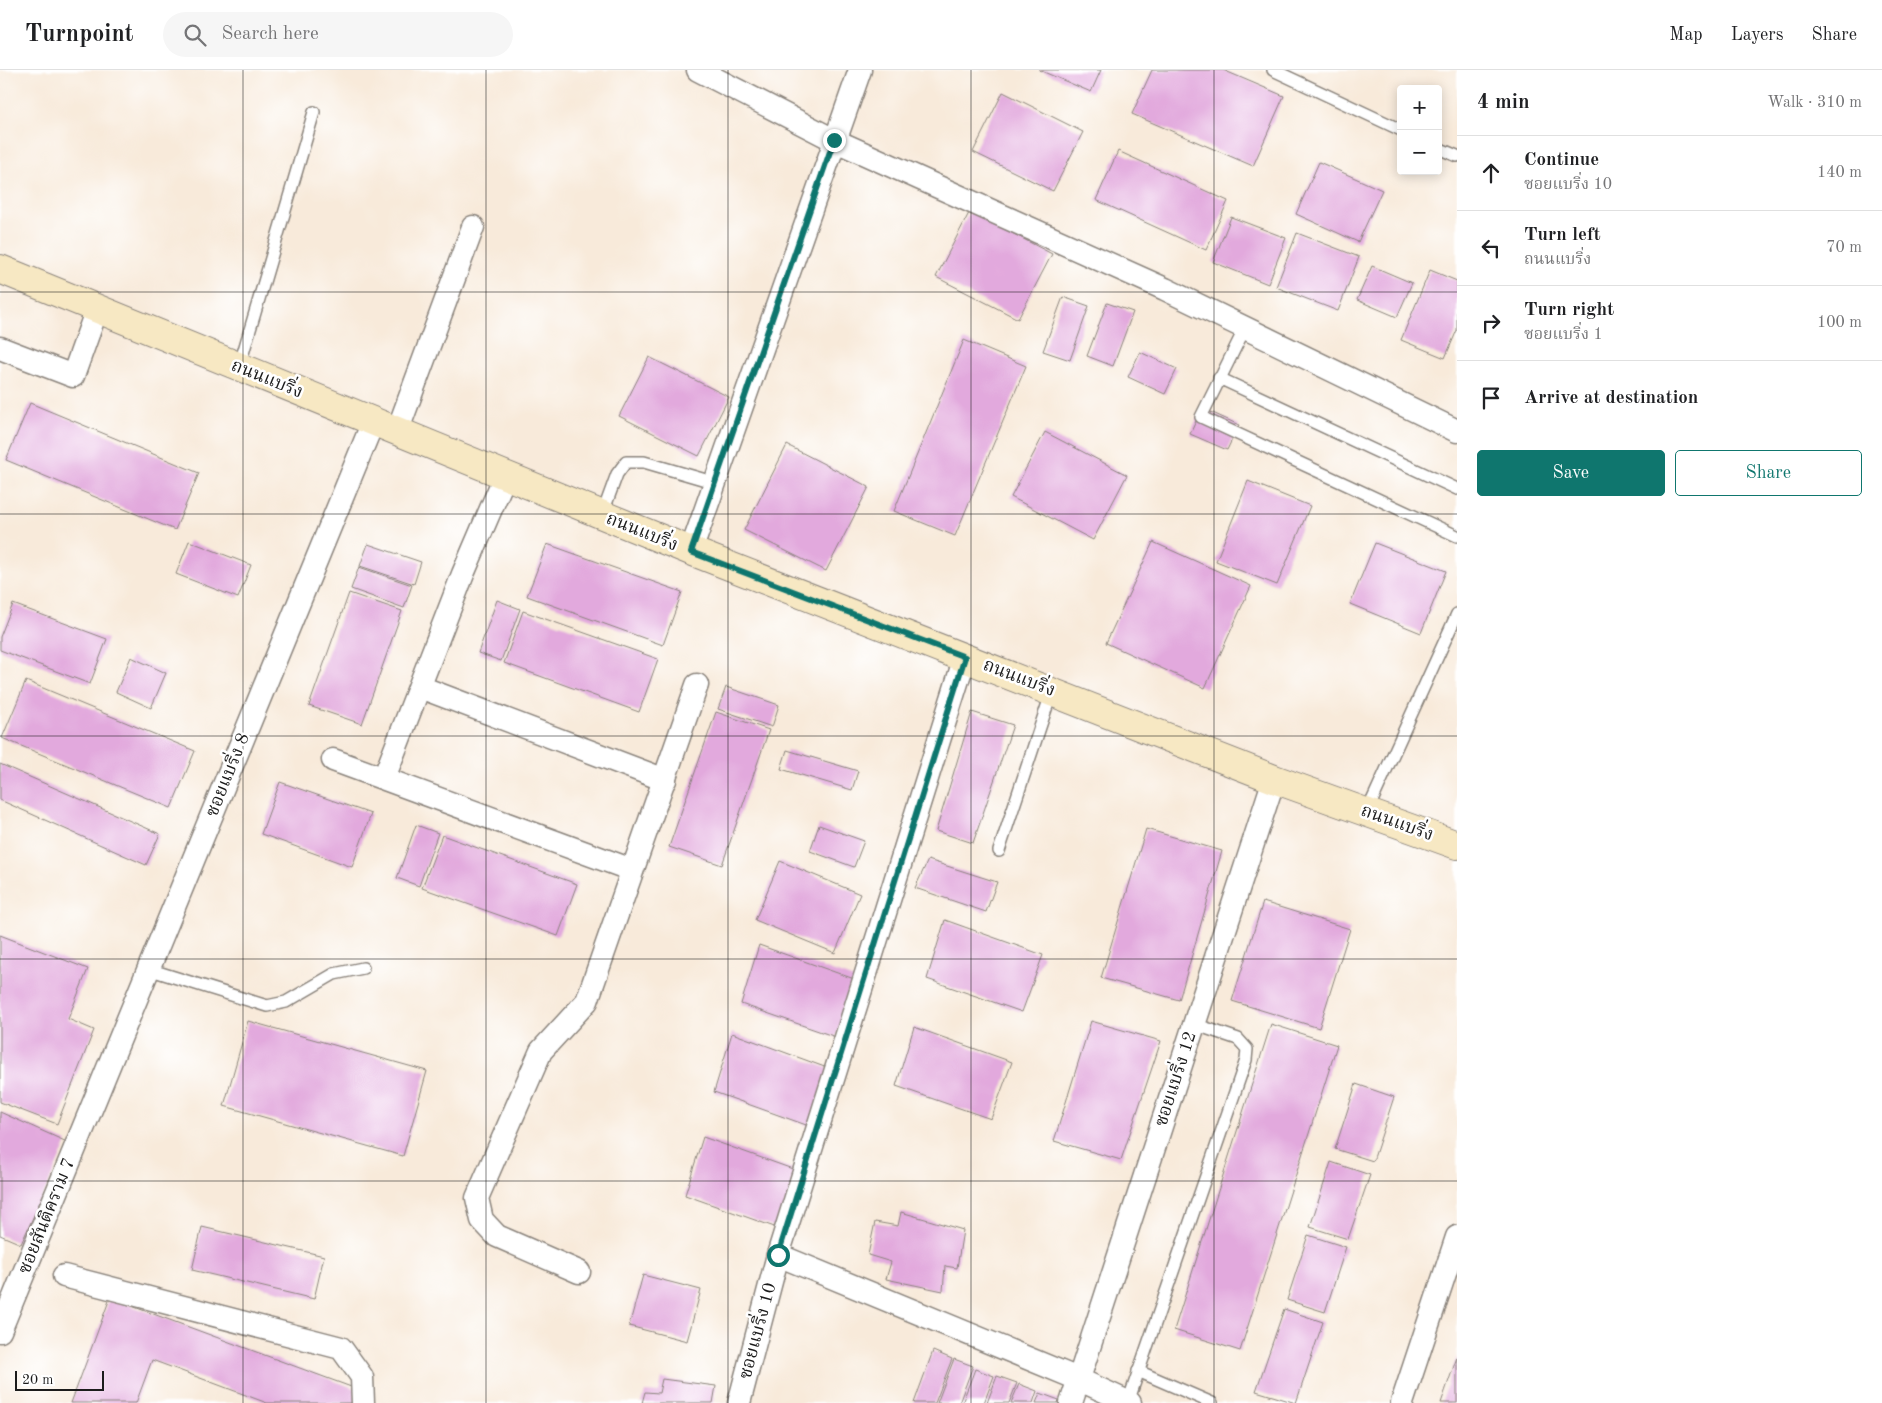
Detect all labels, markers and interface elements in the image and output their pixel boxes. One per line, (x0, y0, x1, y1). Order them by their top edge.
search box (163, 12, 513, 57)
icon: search (181, 21, 209, 49)
text: Turnpoint (25, 23, 133, 47)
text: Search here (221, 25, 319, 44)
text: Map (1669, 26, 1703, 44)
text: Layers (1731, 26, 1783, 44)
text: Share (1811, 26, 1857, 44)
map controls (1397, 85, 1442, 175)
button: + (1397, 85, 1442, 130)
text: 4 min (1477, 92, 1530, 113)
text: Walk · 310 m (1767, 95, 1862, 111)
route end (823, 129, 846, 152)
button: − (1397, 130, 1442, 175)
text: Continue (1524, 151, 1599, 170)
icon: ahead (1477, 159, 1505, 187)
text: 140 m (1817, 165, 1862, 181)
text: ซอยแบริ่ง 10 (1524, 177, 1612, 193)
text: Turn left (1524, 226, 1601, 245)
icon: left (1477, 234, 1505, 262)
text: 70 m (1826, 240, 1862, 256)
text: ถนนแบริ่ง (1524, 252, 1591, 268)
text: Turn right (1524, 301, 1614, 320)
icon: right (1477, 309, 1505, 337)
text: 100 m (1817, 315, 1862, 331)
text: ซอยแบริ่ง 1 (1524, 327, 1603, 343)
street label: ถนนแบริ่ง (229, 351, 308, 402)
icon: arrive (1477, 384, 1505, 412)
text: Arrive at destination (1524, 389, 1698, 408)
button: Save (1477, 450, 1665, 496)
button: Share (1675, 450, 1862, 496)
street label: ถนนแบริ่ง (604, 504, 683, 555)
street label: ถนนแบริ่ง (980, 651, 1060, 700)
street label: ซอยแบริ่ง 8 (198, 728, 253, 819)
street label: ถนนแบริ่ง (1358, 796, 1438, 844)
street label: ซอยแบริ่ง 12 (1147, 1027, 1200, 1129)
street label: ซอยสันติคราม 7 (15, 1155, 78, 1276)
route start (767, 1244, 790, 1267)
street label: ซอยแบริ่ง 10 (731, 1279, 780, 1381)
scale bar (15, 1368, 104, 1391)
text: 20 m (22, 1373, 53, 1387)

